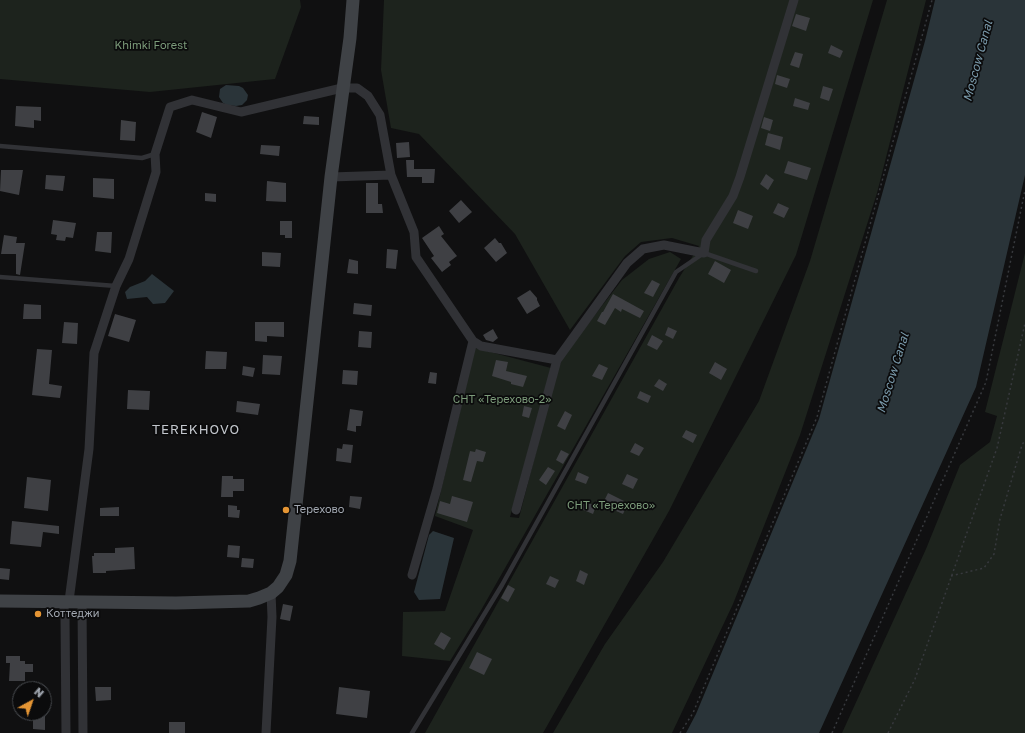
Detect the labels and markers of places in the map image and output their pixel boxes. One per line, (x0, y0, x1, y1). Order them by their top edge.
place label: Терехово (294, 503, 344, 517)
marker: Терехово (281, 505, 291, 515)
place label: Коттеджи (46, 607, 100, 621)
marker: Коттеджи (33, 609, 43, 619)

